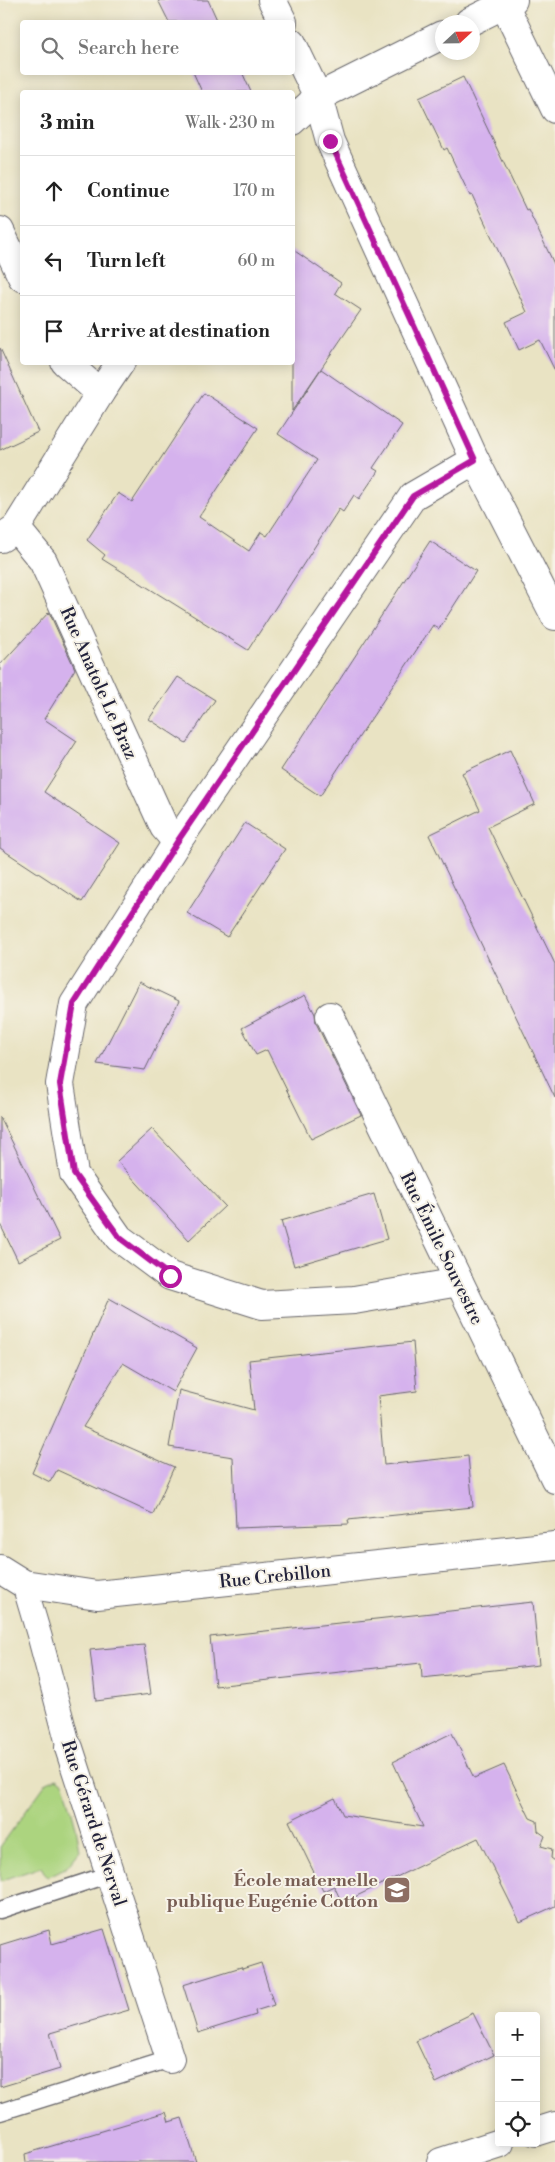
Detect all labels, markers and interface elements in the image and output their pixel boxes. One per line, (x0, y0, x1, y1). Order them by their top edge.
north arrow (435, 15, 480, 60)
search box (20, 20, 295, 75)
icon: search (38, 34, 66, 62)
text: Search here (78, 36, 179, 60)
text: 3 min (40, 110, 95, 136)
text: Walk · 230 m (185, 113, 275, 133)
route end (319, 130, 342, 153)
icon: ahead (40, 177, 68, 205)
text: Continue (87, 179, 170, 203)
text: 170 m (233, 181, 275, 201)
icon: left (40, 247, 68, 275)
text: Turn left (87, 249, 166, 273)
text: 60 m (237, 251, 275, 271)
icon: arrive (40, 317, 68, 345)
text: Arrive at destination (87, 319, 270, 343)
street label: Rue Anatole Le Braz (55, 603, 143, 763)
street label: Rue Émile Souvestre (395, 1168, 489, 1328)
route start (159, 1265, 182, 1288)
street label: Rue Crebillon (218, 1559, 332, 1594)
street label: Rue Gérard de Nerval (56, 1737, 131, 1910)
place label: École maternelle publique Eugénie Cotton (167, 1869, 378, 1913)
school or university icon: École maternelle publique Eugénie Cotton (382, 1875, 412, 1905)
map controls (495, 2012, 540, 2147)
button: + (495, 2012, 540, 2057)
button: − (495, 2057, 540, 2102)
button: locate (495, 2102, 540, 2147)

